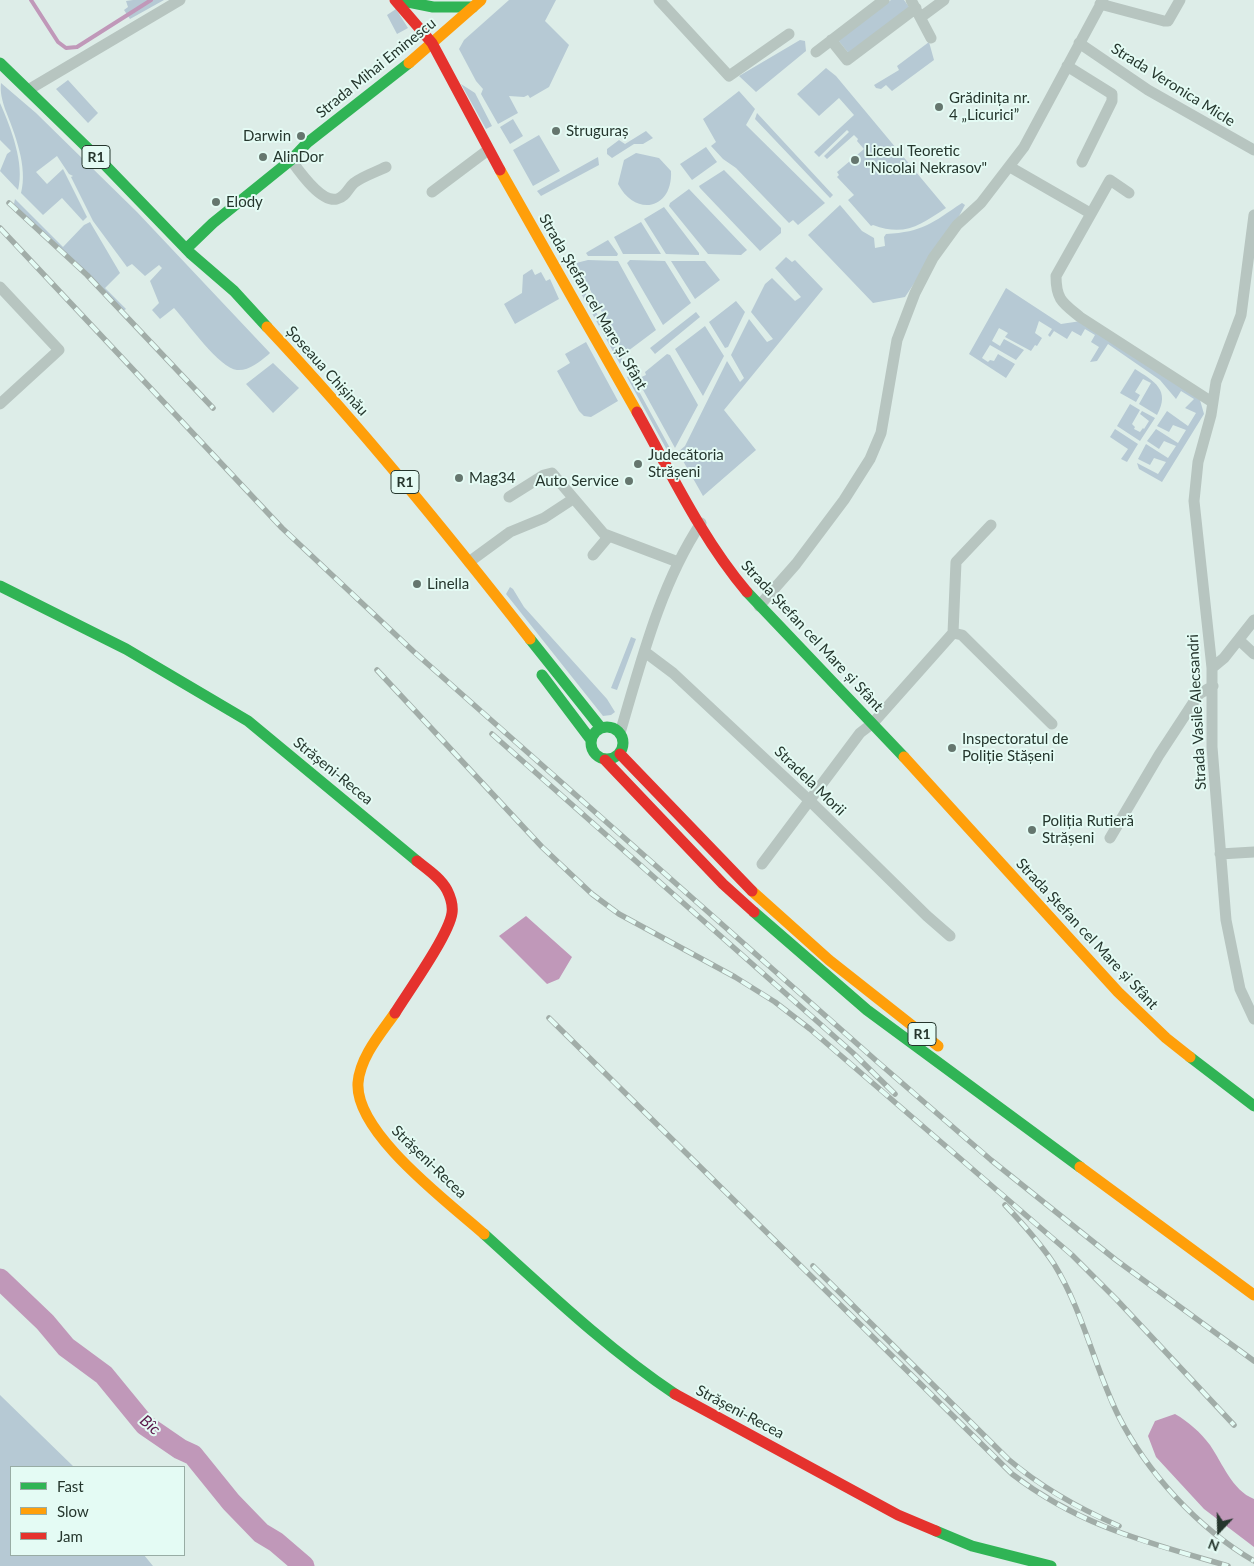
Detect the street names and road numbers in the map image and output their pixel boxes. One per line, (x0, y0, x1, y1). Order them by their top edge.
street label: Strada Mihai Eminescu (312, 14, 440, 122)
street label: Strada Veronica Micle (1108, 40, 1238, 130)
road number: R1 (82, 146, 110, 168)
street label: Strada Ștefan cel Mare și Sfânt (535, 211, 651, 393)
street label: Șoseaua Chișinău (282, 322, 372, 420)
road number: R1 (391, 471, 419, 494)
street label: Strada Ștefan cel Mare și Sfânt (737, 557, 887, 715)
street label: Strada Vasile Alecsandri (1184, 634, 1210, 790)
street label: Strășeni-Recea (290, 733, 376, 809)
street label: Stradela Morii (771, 743, 849, 819)
street label: Strada Ștefan cel Mare și Sfânt (1012, 855, 1162, 1013)
road number: R1 (908, 1022, 936, 1046)
street label: Strășeni-Recea (388, 1122, 470, 1202)
street label: Strășeni-Recea (693, 1381, 787, 1443)

